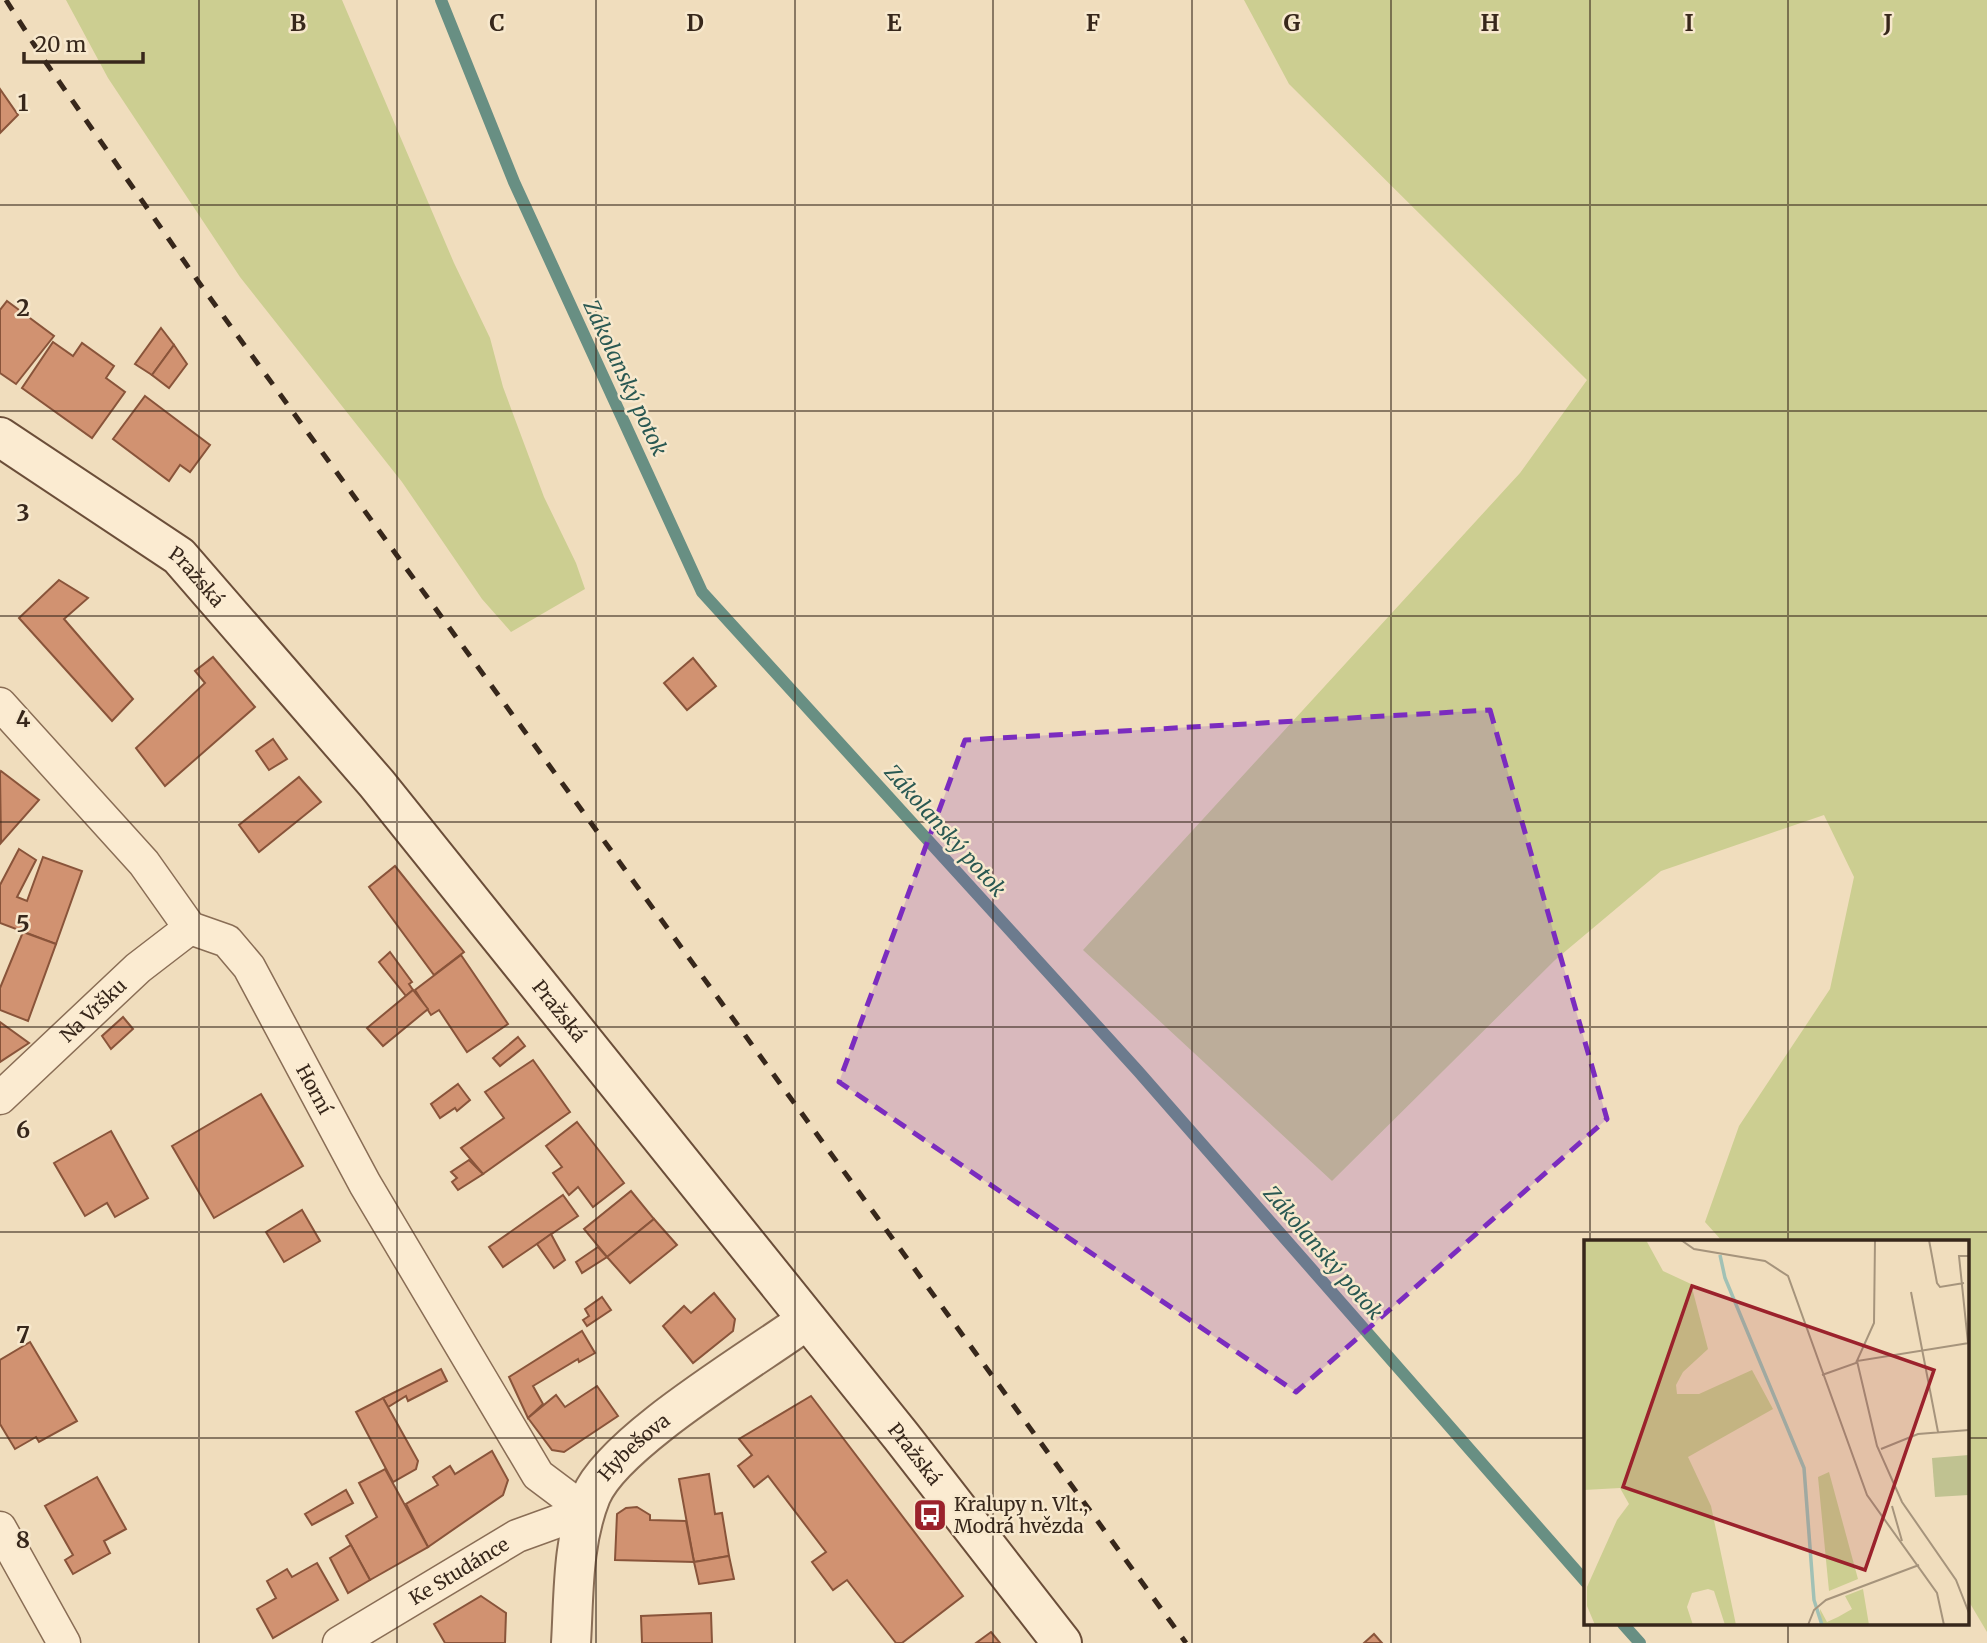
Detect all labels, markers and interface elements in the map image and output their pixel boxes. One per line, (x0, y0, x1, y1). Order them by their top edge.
text: B (290, 8, 306, 37)
text: C (489, 8, 505, 37)
text: D (686, 8, 704, 37)
text: E (886, 8, 902, 37)
text: F (1086, 8, 1100, 37)
text: G (1284, 8, 1301, 37)
text: H (1481, 8, 1500, 37)
text: I (1684, 8, 1694, 37)
text: J (1882, 8, 1893, 37)
scale bar (24, 21, 144, 65)
text: 20 m (35, 31, 87, 58)
text: 1 (18, 88, 29, 117)
text: 2 (16, 293, 30, 322)
water label: Zákolanský potok (577, 295, 674, 460)
text: 3 (16, 498, 30, 527)
street label: Pražská (165, 541, 230, 612)
text: 4 (16, 704, 31, 733)
water label: Zákolanský potok (878, 758, 1012, 903)
text: 5 (16, 909, 30, 938)
street label: Na Vršku (55, 973, 131, 1047)
street label: Pražská (527, 975, 591, 1047)
street label: Horní (291, 1060, 338, 1119)
text: 6 (16, 1115, 30, 1144)
water label: Zákolanský potok (1257, 1179, 1389, 1325)
inset map (1584, 1240, 1969, 1626)
text: 7 (16, 1320, 30, 1349)
street label: Hybešova (593, 1408, 674, 1485)
street label: Pražská (883, 1418, 947, 1490)
place label: Kralupy n. Vlt., Modrá hvězda (954, 1492, 1088, 1538)
bus stop icon: Kralupy n. Vlt., Modrá hvězda (911, 1496, 949, 1534)
text: 8 (16, 1525, 30, 1554)
street label: Ke Studánce (405, 1532, 513, 1610)

